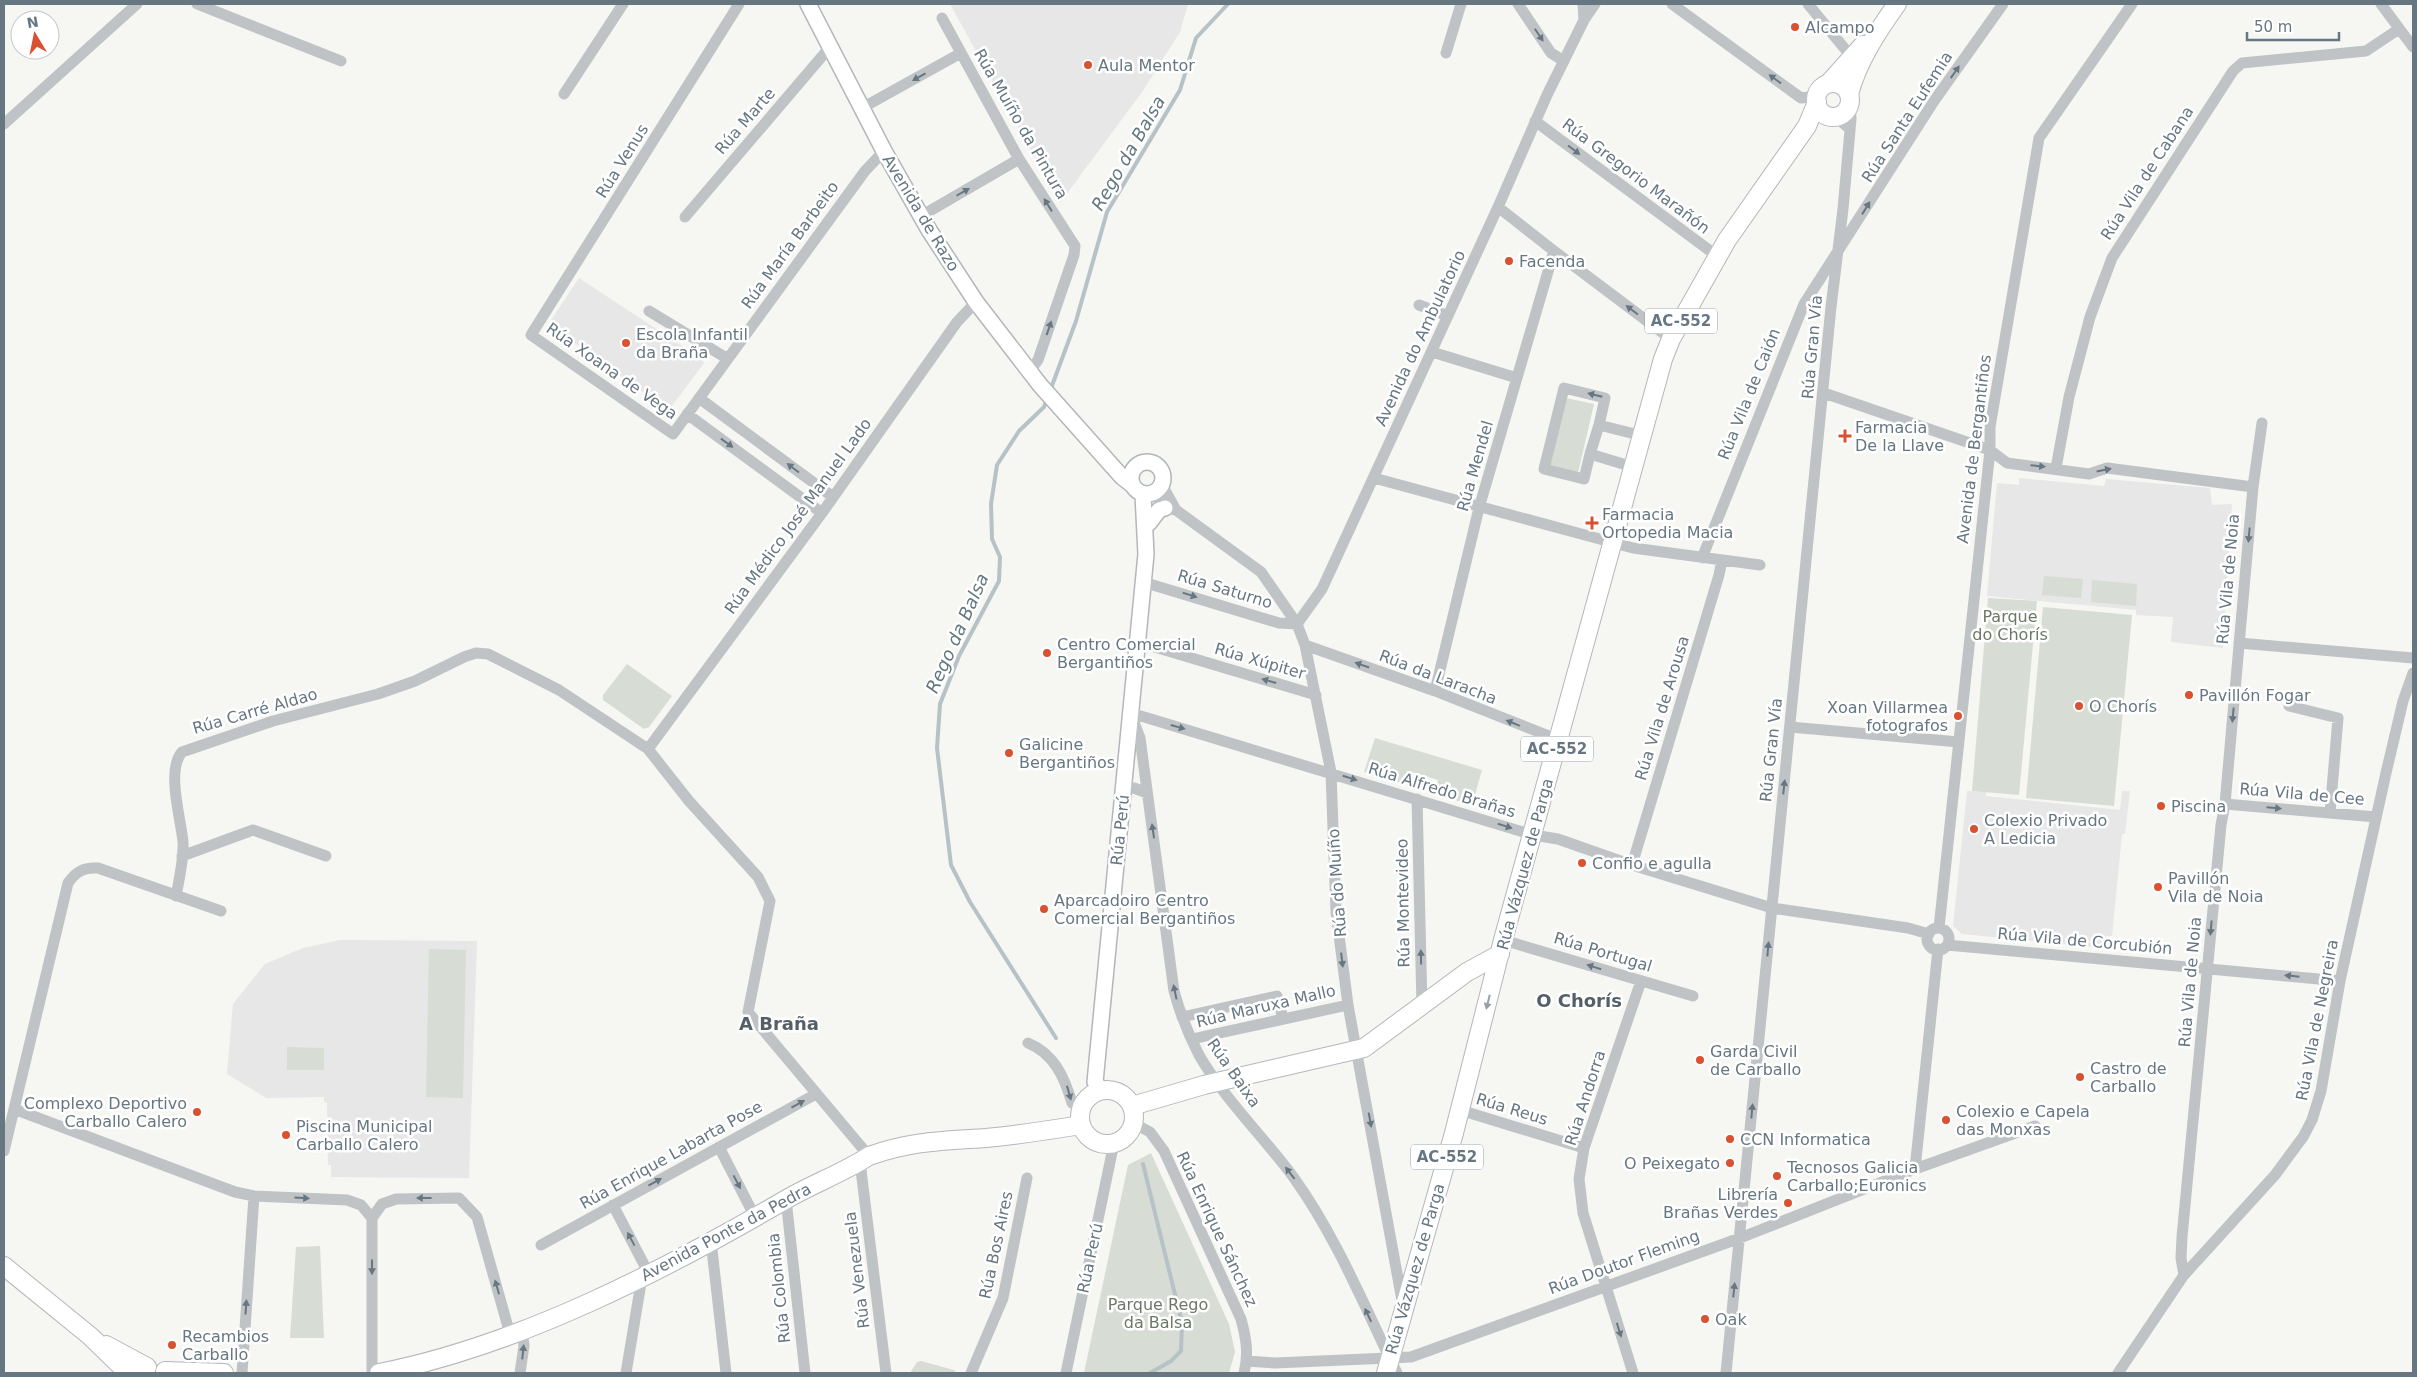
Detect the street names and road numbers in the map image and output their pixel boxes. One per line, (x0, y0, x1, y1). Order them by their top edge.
street label: Rúa Muíño da Pintura (970, 45, 1072, 203)
street label: Rúa Santa Eufemia (1858, 48, 1956, 186)
street label: Rúa Marte (711, 84, 779, 158)
street label: Rúa Vila de Cabana (2097, 103, 2197, 243)
street label: Rúa Gregorio Marañón (1558, 114, 1714, 238)
street label: Rúa Venus (592, 121, 652, 201)
street label: Avenida de Razo (879, 151, 963, 275)
street label: Rúa María Barbeito (737, 178, 843, 312)
street label: Avenida do Ambulatorio (1371, 247, 1469, 429)
street label: Rúa Gran Vía (1798, 294, 1826, 400)
road number: AC-552 (1645, 308, 1717, 334)
street label: Rúa Xoana de Vega (543, 319, 681, 423)
street label: Rúa Vila de Caión (1714, 325, 1784, 463)
street label: Avenida de Bergantiños (1953, 353, 1995, 545)
street label: Rúa Médico José Manuel Lado (721, 415, 875, 617)
street label: Rúa Mendel (1453, 418, 1497, 514)
street label: Rúa Vila de Noia (2213, 513, 2243, 645)
street label: Rúa Saturno (1175, 566, 1275, 612)
street label: Rúa Vila de Arousa (1631, 633, 1693, 783)
street label: Rúa Xúpiter (1212, 639, 1308, 683)
street label: Rúa da Laracha (1377, 646, 1499, 708)
street label: Rúa Carré Aldao (190, 684, 320, 738)
street label: Rúa Gran Vía (1756, 697, 1786, 803)
road number: AC-552 (1521, 736, 1593, 762)
street label: Rúa Alfredo Brañas (1366, 759, 1518, 821)
street label: Rúa Vázquez de Parga (1493, 776, 1557, 952)
street label: Rúa Vila de Cee (2239, 779, 2365, 809)
street label: Rúa Perú (1107, 794, 1133, 866)
street label: Rúa do Muíño (1324, 828, 1350, 938)
street label: Rúa Montevideo (1392, 838, 1414, 968)
street label: Rúa Vila de Noia (2175, 916, 2205, 1048)
street label: Rúa Vila de Corcubión (1997, 924, 2173, 958)
street label: Rúa Portugal (1552, 928, 1654, 976)
street label: Rúa Vila de Negreira (2292, 938, 2342, 1102)
street label: Rúa Maruxa Mallo (1194, 981, 1338, 1031)
street label: Rúa Baixa (1203, 1035, 1265, 1111)
street label: Rúa Andorra (1561, 1048, 1609, 1148)
street label: Rúa Reus (1474, 1089, 1550, 1129)
street label: Rúa Enrique Labarta Pose (577, 1097, 765, 1213)
road number: AC-552 (1411, 1144, 1483, 1170)
street label: Rúa Enrique Sánchez (1173, 1148, 1261, 1310)
street label: Avenida Ponte da Pedra (638, 1179, 814, 1285)
street label: Rúa Vázquez de Parga (1381, 1181, 1449, 1357)
street label: Rúa Bos Aires (975, 1190, 1017, 1300)
street label: Rúa Venezuela (840, 1210, 874, 1330)
street label: Rúa Perú (1073, 1221, 1107, 1295)
street label: Rúa Doutor Fleming (1546, 1226, 1702, 1298)
street label: Rúa Colombia (764, 1232, 794, 1344)

